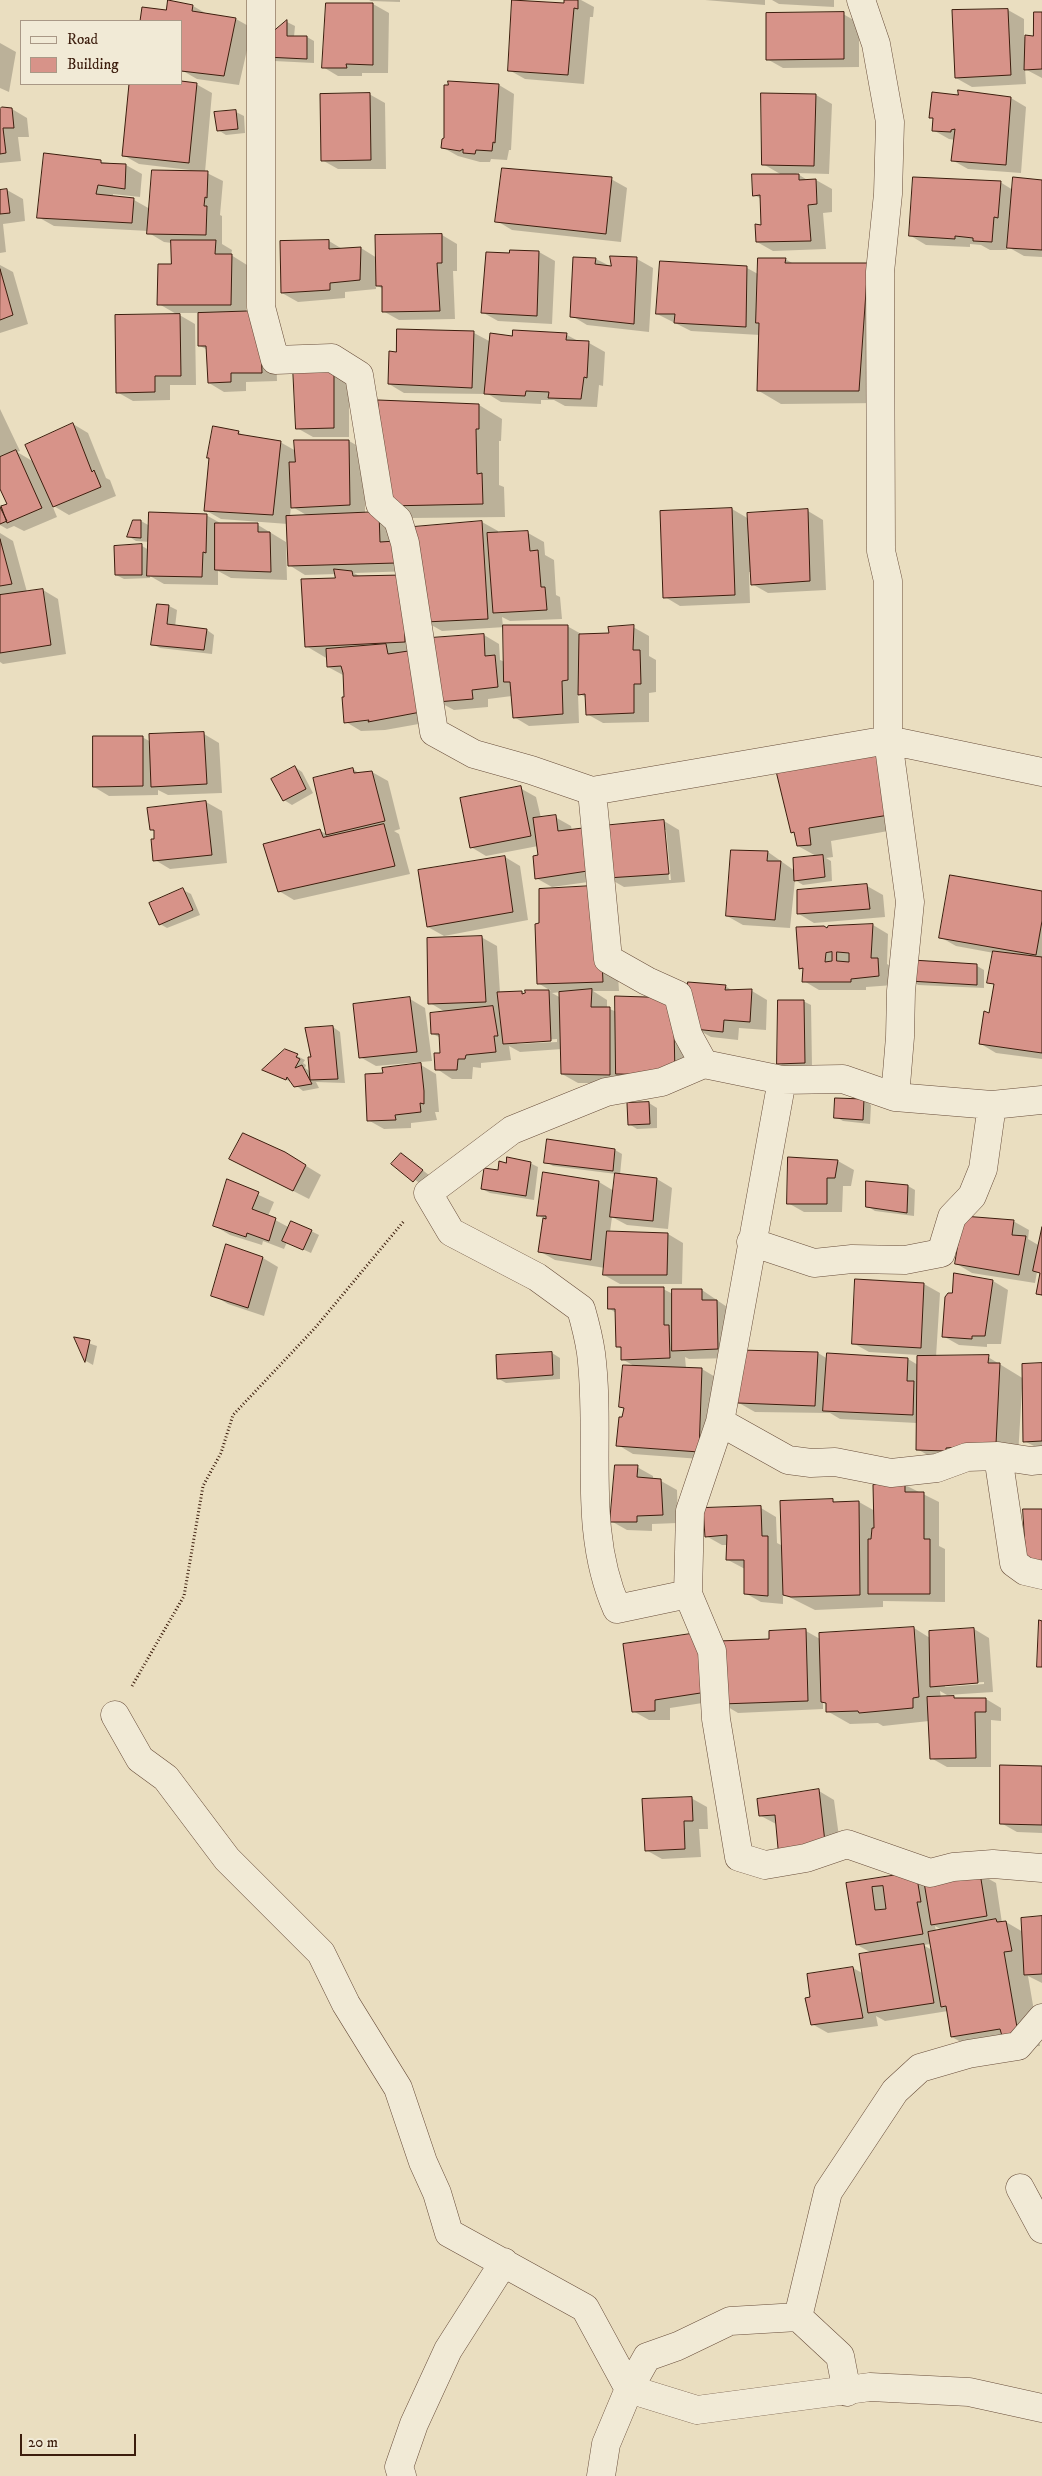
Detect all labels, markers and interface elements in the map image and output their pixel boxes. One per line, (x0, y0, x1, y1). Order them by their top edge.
legend (20, 20, 182, 85)
text: Road (67, 30, 98, 49)
text: Building (67, 55, 119, 74)
scale bar (22, 2424, 139, 2456)
text: 20 m (28, 2433, 58, 2452)

